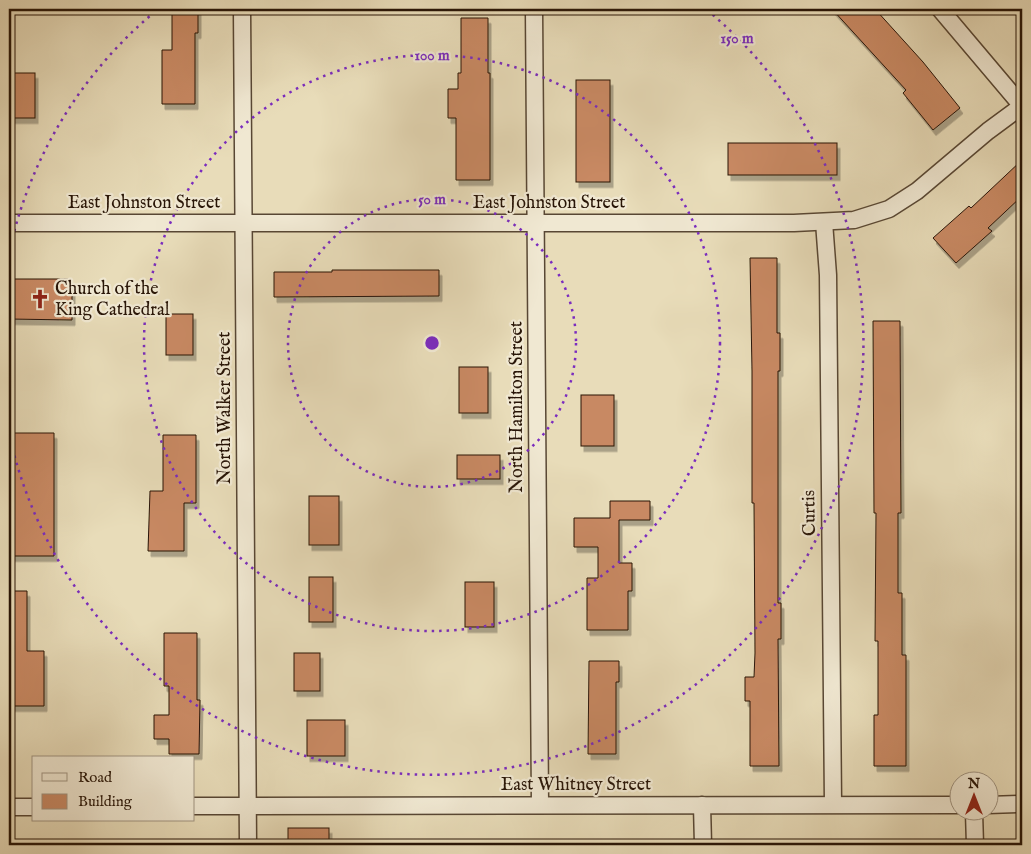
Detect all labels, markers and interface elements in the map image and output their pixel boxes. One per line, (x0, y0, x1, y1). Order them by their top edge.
text: 150 m (720, 29, 754, 48)
text: 100 m (414, 46, 450, 65)
text: 50 m (418, 190, 446, 209)
street label: East Johnston Street (68, 192, 220, 215)
street label: East Johnston Street (473, 192, 625, 215)
place label: Church of the King Cathedral (55, 278, 170, 322)
church icon: Church of the King Cathedral (29, 288, 51, 310)
street label: North Hamilton Street (506, 321, 529, 493)
street label: North Walker Street (214, 332, 237, 484)
centre of rings (423, 334, 441, 352)
street label: Curtis (798, 490, 822, 536)
legend (32, 756, 195, 822)
text: Road (78, 768, 113, 787)
north arrow (948, 772, 998, 822)
street label: East Whitney Street (501, 774, 651, 797)
text: N (967, 775, 980, 793)
text: Building (78, 792, 133, 811)

